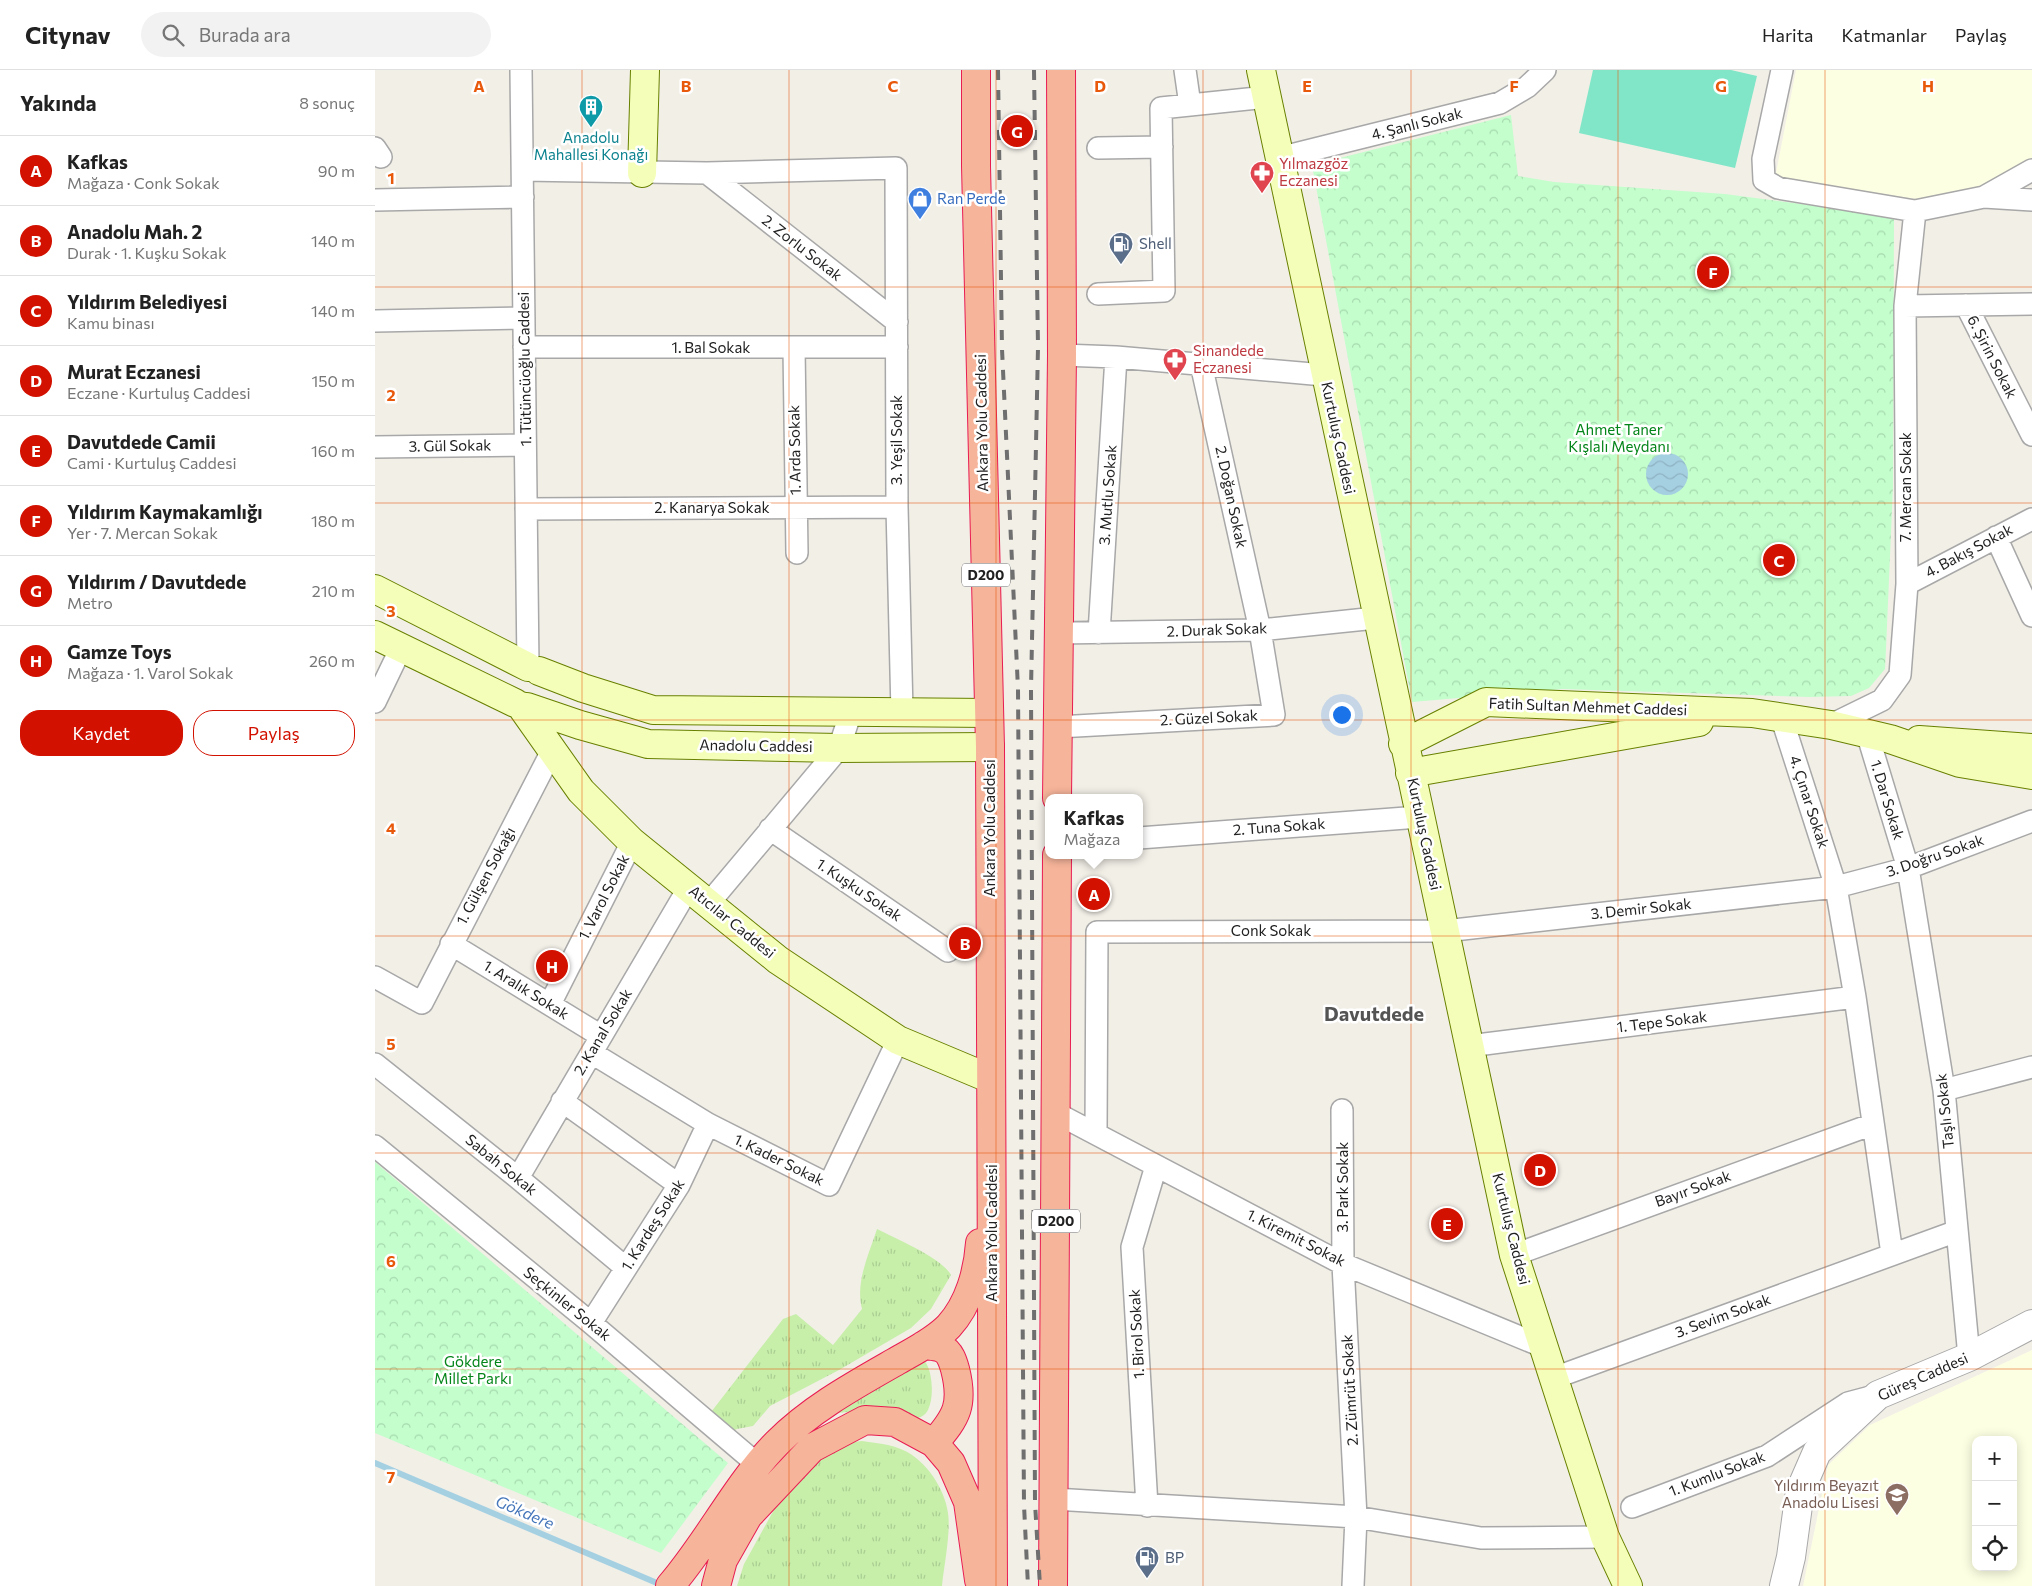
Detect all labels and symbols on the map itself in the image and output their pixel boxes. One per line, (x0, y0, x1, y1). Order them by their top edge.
text: A (473, 76, 485, 95)
text: B (681, 76, 692, 95)
text: C (888, 76, 899, 95)
text: D (1094, 76, 1106, 95)
text: E (1302, 76, 1312, 95)
text: F (1509, 76, 1519, 95)
text: G (1715, 76, 1727, 95)
text: H (1922, 76, 1934, 95)
building icon: Anadolu Mahallesi Konağı (578, 94, 604, 128)
street label: 4. Şanlı Sokak (1369, 103, 1464, 143)
pin: G (1001, 112, 1033, 150)
place label: Anadolu Mahallesi Konağı (534, 128, 648, 163)
place label: Yılmazgöz Eczanesi (1279, 154, 1348, 189)
pharmacy icon: Yılmazgöz Eczanesi (1249, 160, 1275, 194)
text: 1 (387, 168, 395, 187)
shop icon: Ran Perde (907, 186, 933, 220)
place label: Ran Perde (937, 189, 1006, 207)
street label: 2. Zorlu Sokak (759, 210, 846, 284)
fuel station icon: Shell (1108, 231, 1134, 265)
place label: Shell (1139, 234, 1172, 252)
pin: F (1697, 253, 1729, 291)
street label: 1. Tütüncüoğlu Caddesi (514, 292, 534, 446)
street label: 6. Şirin Sokak (1964, 312, 2022, 401)
street label: 1. Bal Sokak (672, 338, 750, 356)
place label: Sinandede Eczanesi (1193, 341, 1264, 376)
pharmacy icon: Sinandede Eczanesi (1162, 347, 1188, 381)
street label: Ankara Yolu Caddesi (971, 354, 991, 492)
street label: Kurtuluş Caddesi (1318, 380, 1360, 496)
text: 2 (386, 385, 396, 404)
street label: 3. Yeşil Sokak (887, 395, 905, 485)
street label: 1. Arda Sokak (784, 405, 804, 495)
park label: Ahmet Taner Kışlalı Meydanı (1568, 420, 1670, 455)
street label: 7. Mercan Sokak (1896, 432, 1914, 542)
street label: 3. Gül Sokak (409, 435, 491, 455)
street label: 3. Mutlu Sokak (1095, 444, 1119, 546)
street label: 2. Doğan Sokak (1212, 444, 1252, 550)
street label: 2. Kanarya Sokak (654, 498, 770, 516)
street label: 4. Bakış Sokak (1922, 520, 2015, 581)
pin: C (1763, 541, 1795, 579)
road number: D200 (962, 564, 1010, 586)
text: 3 (386, 601, 396, 620)
street label: 2. Durak Sokak (1166, 618, 1268, 640)
street label: Fatih Sultan Mehmet Caddesi (1488, 694, 1688, 718)
your location (1329, 702, 1355, 728)
street label: 2. Güzel Sokak (1160, 705, 1258, 729)
street label: Anadolu Caddesi (699, 735, 813, 755)
street label: 4. Çınar Sokak (1786, 753, 1833, 850)
street label: 1. Dar Sokak (1867, 758, 1909, 842)
street label: Ankara Yolu Caddesi (980, 759, 998, 897)
street label: Kurtuluş Caddesi (1404, 776, 1446, 892)
street label: 2. Tuna Sokak (1232, 814, 1326, 838)
text: 4 (386, 818, 396, 837)
street label: 1. Gülşen Sokağı (452, 824, 518, 927)
street label: 3. Doğru Sokak (1884, 830, 1986, 880)
street label: 1. Varol Sokak (574, 851, 632, 942)
street label: 1. Kuşku Sokak (813, 854, 906, 924)
pin: A (1078, 875, 1110, 913)
street label: Atıcılar Caddesi (686, 881, 779, 961)
street label: 3. Demir Sokak (1590, 894, 1692, 922)
street label: Conk Sokak (1231, 921, 1311, 939)
pin: B (949, 924, 981, 962)
pin: H (536, 947, 568, 985)
street label: 1. Aralık Sokak (480, 956, 573, 1023)
street label: 2. Kanal Sokak (569, 985, 635, 1078)
district label: Davutdede (1324, 1001, 1424, 1025)
street label: 1. Tepe Sokak (1616, 1007, 1708, 1035)
text: 5 (386, 1034, 396, 1053)
street label: Taşlı Sokak (1931, 1073, 1957, 1150)
street label: Sabah Sokak (462, 1130, 541, 1198)
street label: 1. Kader Sokak (731, 1130, 827, 1189)
street label: 3. Park Sokak (1333, 1142, 1351, 1232)
pin: D (1524, 1151, 1556, 1189)
street label: Ankara Yolu Caddesi (982, 1164, 1000, 1302)
street label: Bayır Sokak (1652, 1166, 1733, 1210)
street label: Kurtuluş Caddesi (1489, 1171, 1535, 1287)
street label: 1. Kardeş Sokak (617, 1175, 688, 1274)
street label: 1. Kiremit Sokak (1244, 1205, 1349, 1270)
pin: E (1431, 1205, 1463, 1243)
road number: D200 (1032, 1210, 1080, 1232)
text: 6 (386, 1251, 396, 1270)
street label: Seçkinler Sokak (520, 1263, 615, 1344)
street label: 1. Birol Sokak (1125, 1289, 1147, 1379)
street label: 3. Sevim Sokak (1672, 1289, 1773, 1341)
street label: 2. Zümrüt Sokak (1337, 1334, 1361, 1446)
street label: Güreş Caddesi (1875, 1348, 1970, 1404)
park label: Gökdere Millet Parkı (434, 1352, 512, 1387)
street label: 1. Kumlu Sokak (1666, 1447, 1767, 1500)
text: 7 (387, 1467, 396, 1486)
place label: Yıldırım Beyazıt Anadolu Lisesi (1774, 1476, 1879, 1511)
school or university icon: Yıldırım Beyazıt Anadolu Lisesi (1884, 1482, 1910, 1516)
water label: Gökdere (493, 1491, 558, 1533)
fuel station icon: BP (1134, 1545, 1160, 1579)
place label: BP (1165, 1548, 1184, 1566)

